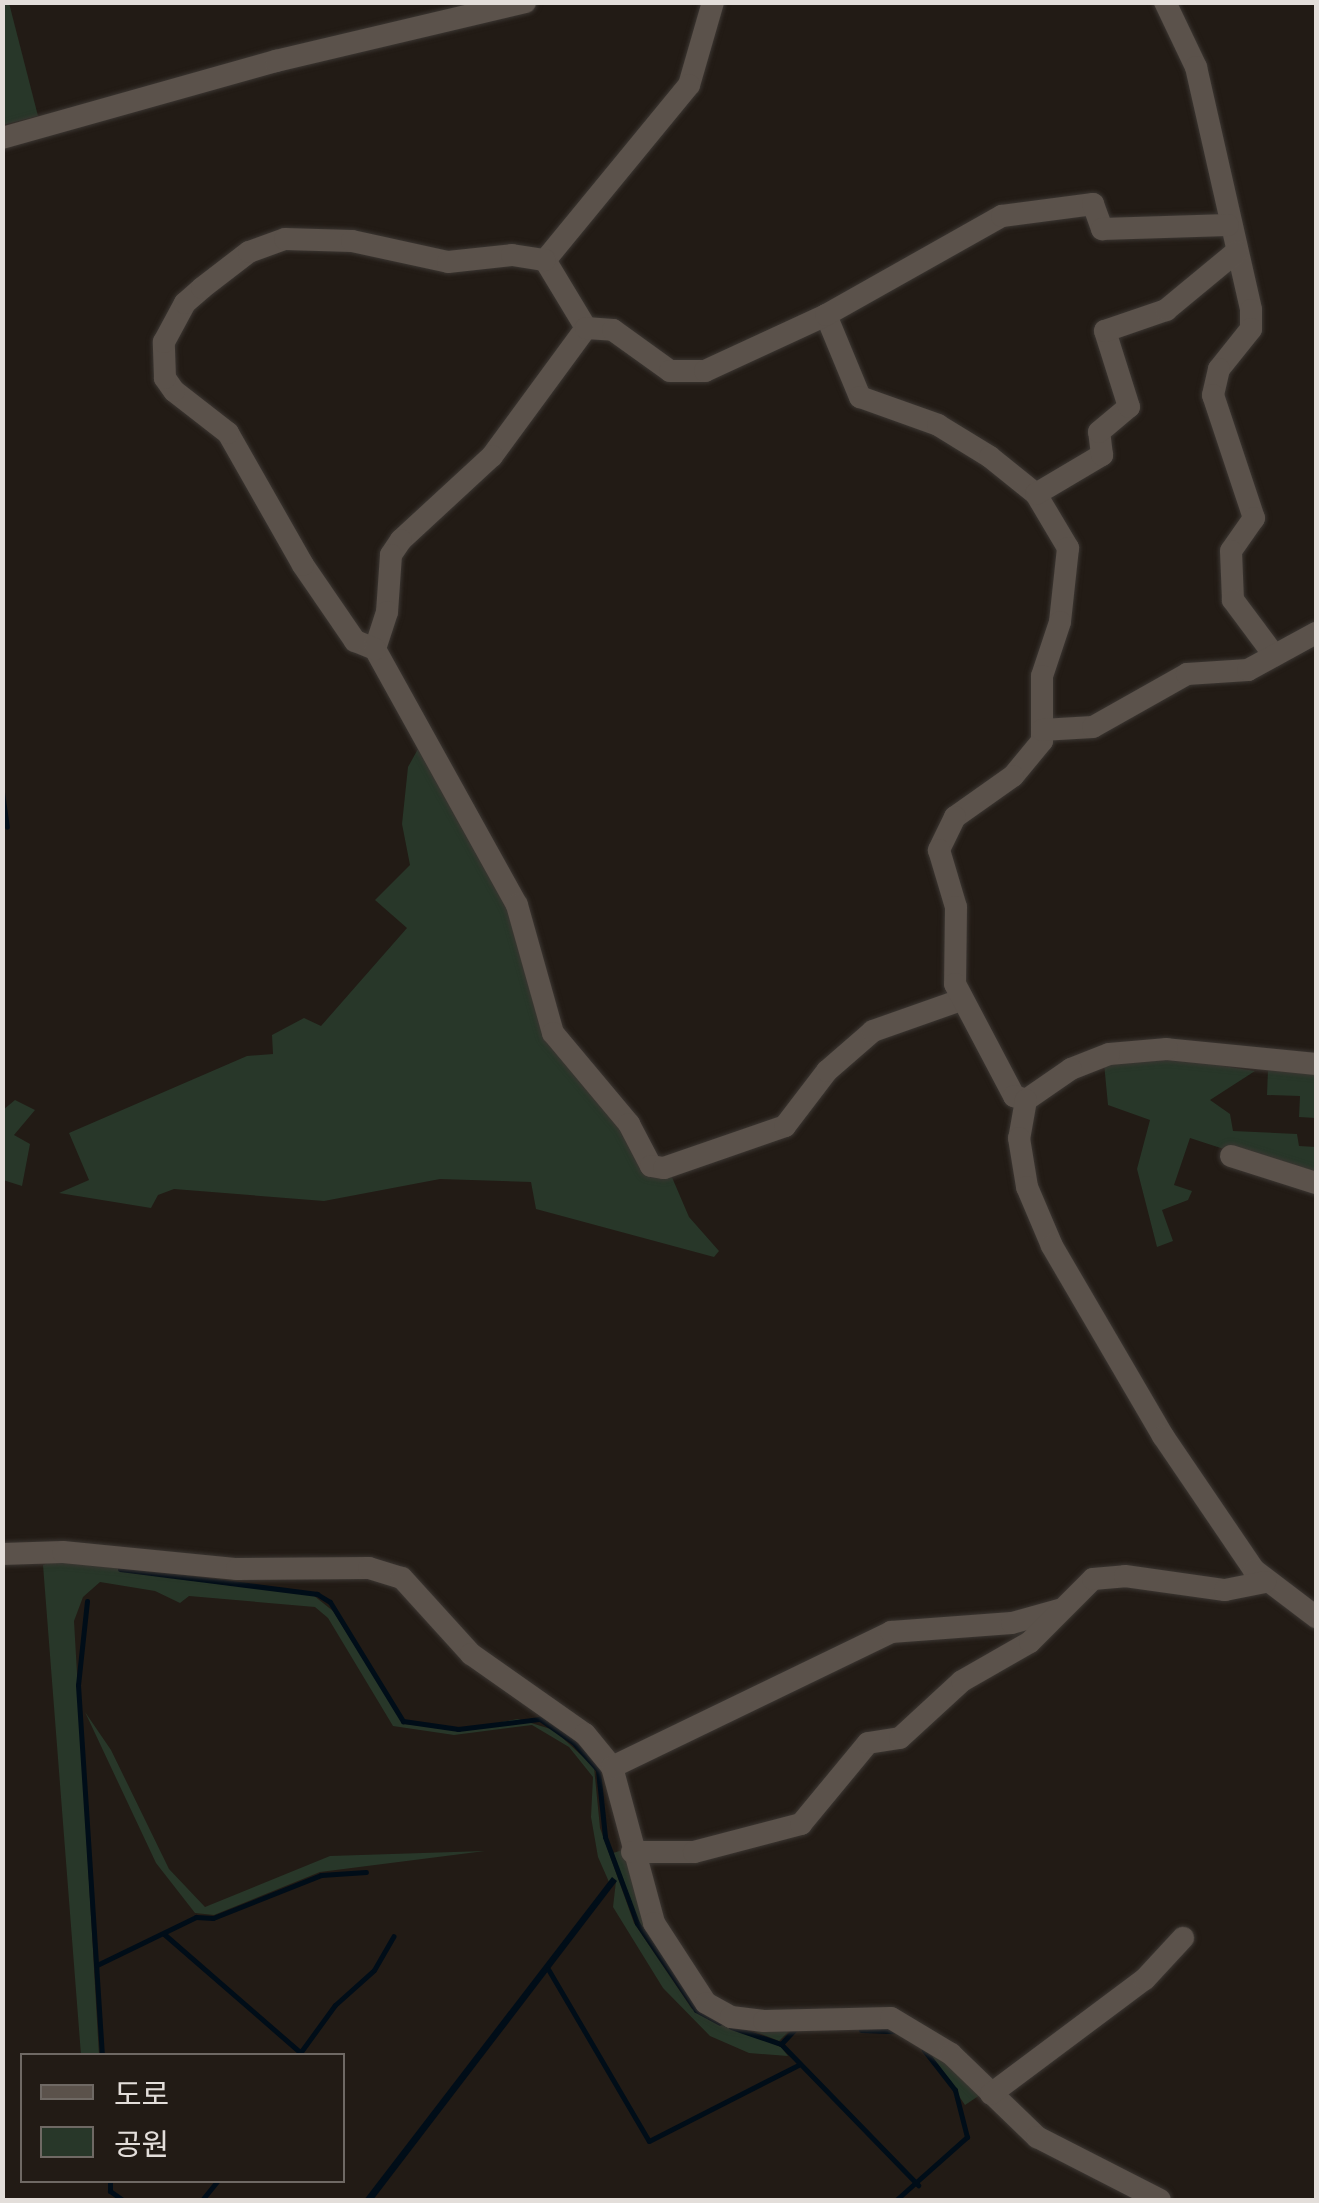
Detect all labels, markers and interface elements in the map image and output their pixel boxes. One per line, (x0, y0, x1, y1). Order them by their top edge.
legend (20, 2053, 345, 2183)
text: 도로 (114, 2073, 169, 2113)
text: 공원 (114, 2123, 169, 2163)

